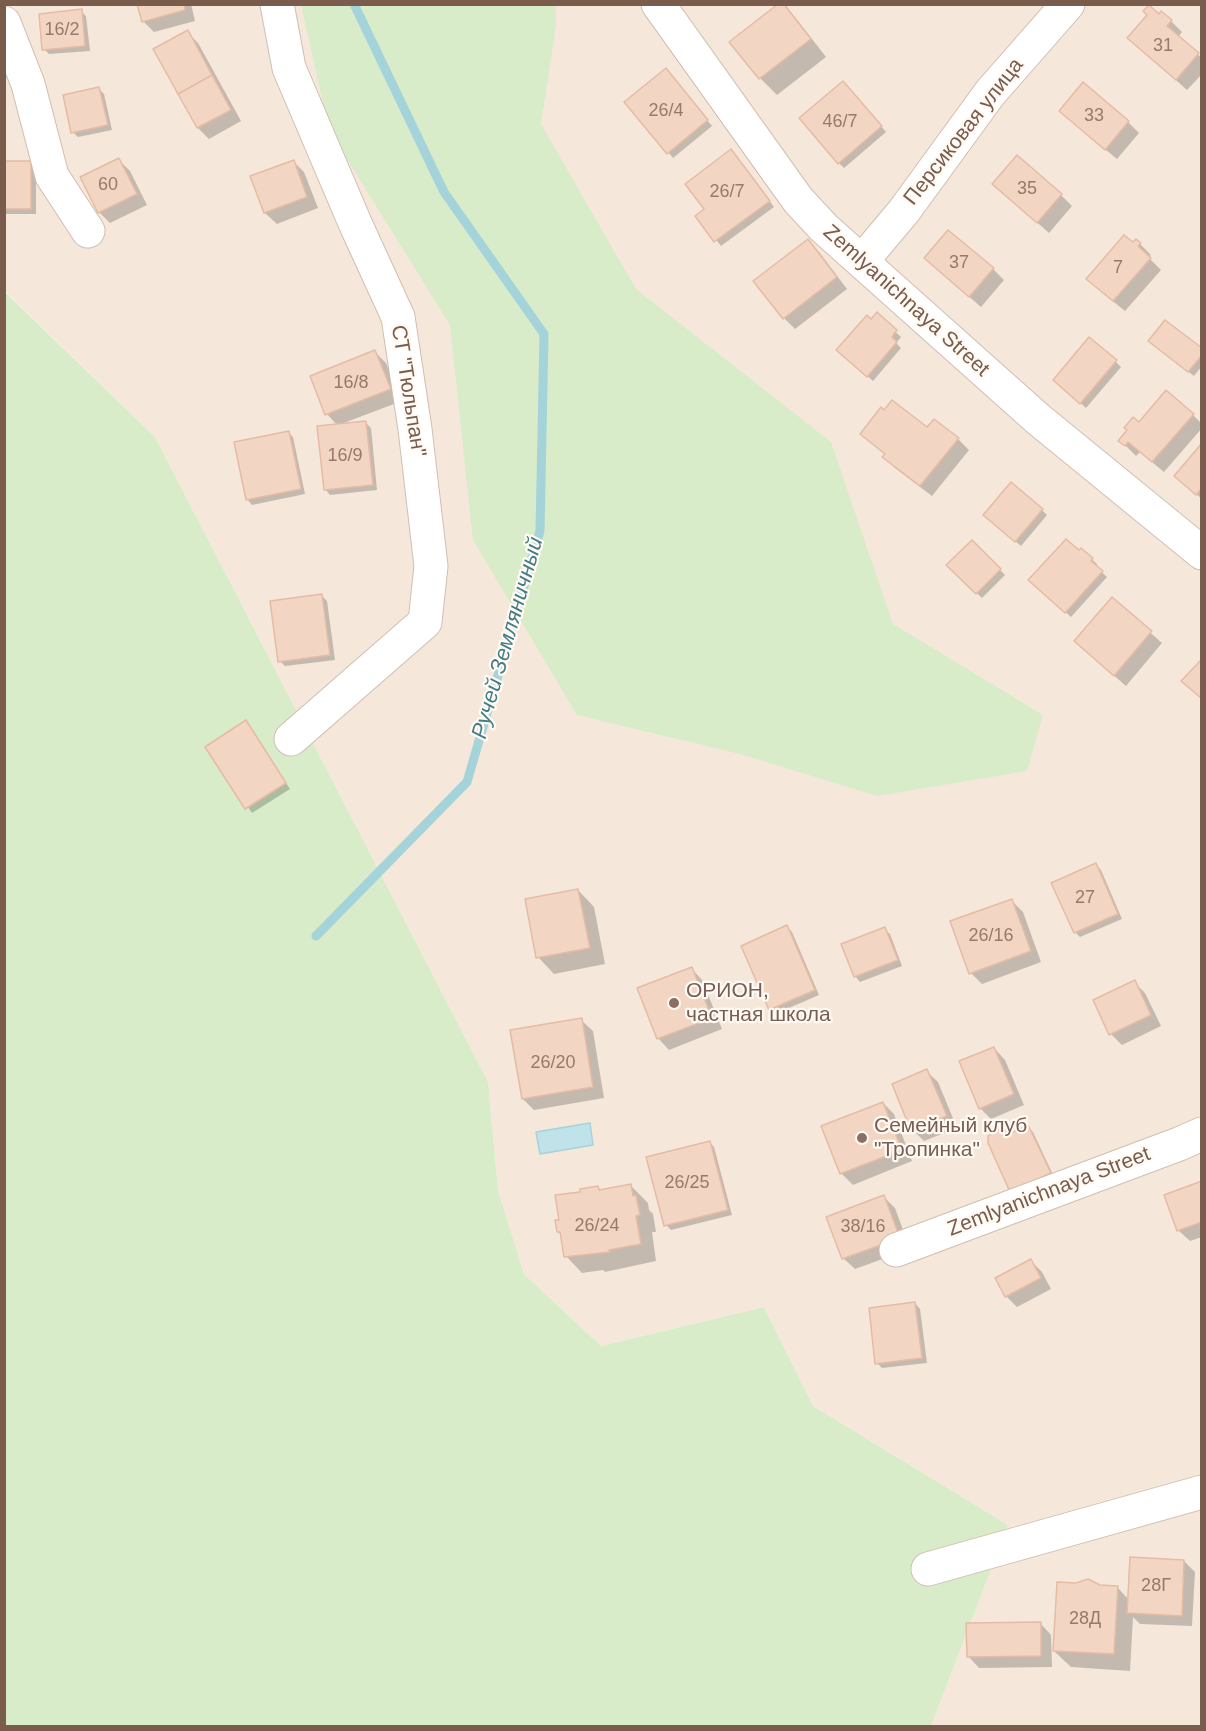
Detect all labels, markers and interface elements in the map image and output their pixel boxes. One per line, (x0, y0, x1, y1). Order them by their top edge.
house number: 16/2 (44, 19, 80, 41)
house number: 31 (1153, 35, 1173, 57)
street label: Персиковая улица (899, 54, 1029, 210)
house number: 26/4 (648, 100, 684, 122)
house number: 33 (1084, 105, 1104, 127)
house number: 46/7 (822, 111, 858, 133)
house number: 60 (98, 174, 118, 196)
house number: 35 (1017, 178, 1037, 200)
house number: 26/7 (709, 181, 745, 203)
street label: Zemlyanichnaya Street (818, 220, 994, 382)
house number: 37 (949, 252, 969, 274)
house number: 7 (1113, 257, 1123, 279)
street label: СТ "Тюльпан" (385, 323, 431, 459)
house number: 16/8 (333, 372, 369, 394)
house number: 16/9 (327, 445, 363, 467)
water label: Ручей Земляничный (467, 534, 549, 742)
house number: 27 (1075, 887, 1095, 909)
house number: 26/16 (968, 925, 1014, 947)
place label: ОРИОН, частная школа (686, 978, 831, 1028)
marker: ОРИОН, частная школа (667, 996, 681, 1010)
house number: 26/20 (530, 1052, 576, 1074)
place label: Семейный клуб "Тропинка" (874, 1113, 1027, 1163)
marker: Семейный клуб "Тропинка" (855, 1131, 869, 1145)
street label: Zemlyanichnaya Street (944, 1142, 1154, 1242)
house number: 26/25 (664, 1172, 710, 1194)
house number: 26/24 (574, 1215, 620, 1237)
house number: 38/16 (840, 1216, 886, 1238)
house number: 28Г (1141, 1575, 1171, 1597)
house number: 28Д (1069, 1608, 1101, 1630)

